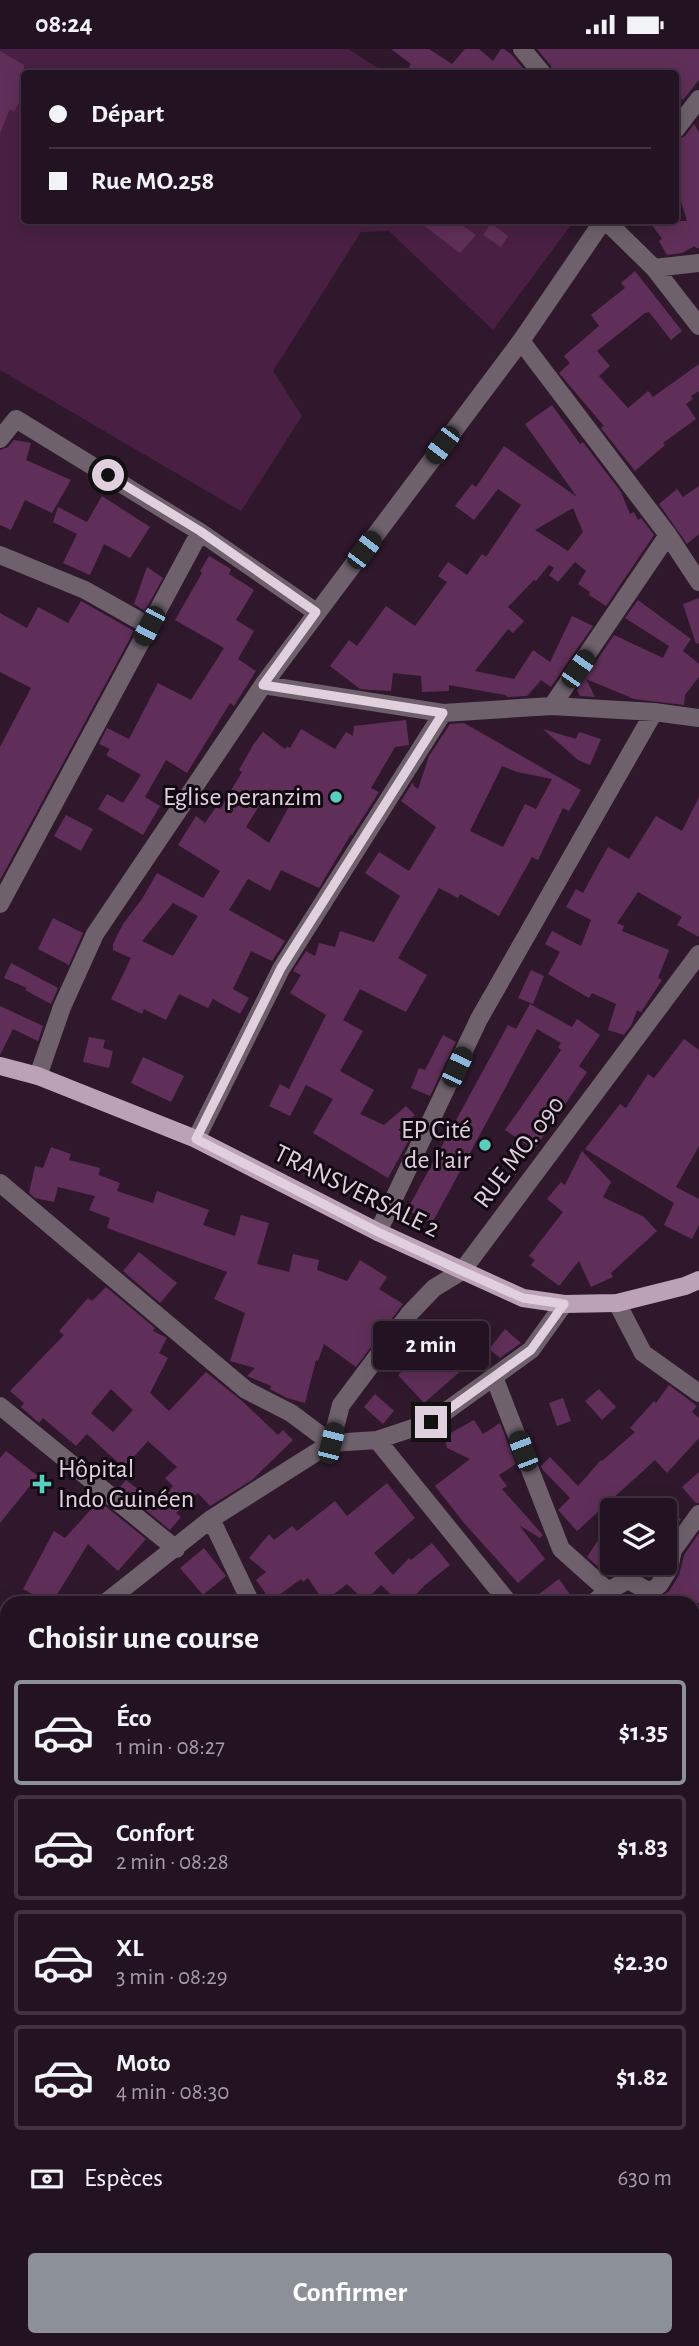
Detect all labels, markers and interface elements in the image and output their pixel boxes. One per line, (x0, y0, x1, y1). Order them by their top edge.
text: 08:24 (35, 11, 93, 37)
text: Départ (91, 101, 164, 127)
text: Rue MO.258 (91, 168, 214, 194)
car (421, 422, 464, 468)
route start (92, 459, 124, 491)
car (343, 527, 386, 573)
car (130, 603, 169, 649)
car (558, 646, 599, 692)
place label: Eglise peranzim (163, 784, 322, 810)
marker: Eglise peranzim (328, 789, 344, 805)
car (439, 1044, 476, 1090)
street label: RUE MO. 090 (469, 1091, 569, 1213)
place label: EP Cité de l'air (401, 1117, 472, 1173)
marker: EP Cité de l'air (477, 1137, 493, 1153)
street label: TRANSVERSALE 2 (270, 1140, 444, 1242)
callout: 2 min (373, 1321, 489, 1369)
text: 2 min (405, 1334, 457, 1357)
route end (415, 1406, 447, 1438)
car (316, 1420, 347, 1466)
car (506, 1428, 541, 1474)
place label: Hôpital Indo Guinéen (58, 1456, 194, 1512)
marker: Hôpital Indo Guinéen (32, 1474, 52, 1494)
map controls (600, 1498, 677, 1575)
button: layers (600, 1498, 677, 1575)
text: Choisir une course (28, 1622, 259, 1654)
icon: car (32, 1701, 95, 1764)
text: Éco (116, 1705, 152, 1731)
text: $1.35 (619, 1719, 668, 1745)
text: 1 min · 08:27 (116, 1736, 225, 1759)
icon: car (32, 1816, 95, 1879)
text: Confort (116, 1820, 194, 1846)
text: $1.83 (617, 1834, 668, 1860)
text: 2 min · 08:28 (116, 1851, 229, 1874)
icon: car (32, 1931, 95, 1994)
text: XL (116, 1935, 143, 1961)
text: $2.30 (613, 1949, 668, 1975)
text: 3 min · 08:29 (116, 1966, 228, 1989)
icon: car (32, 2046, 95, 2109)
text: Moto (116, 2050, 171, 2076)
text: $1.82 (616, 2064, 668, 2090)
text: 4 min · 08:30 (116, 2081, 229, 2104)
icon: cash (28, 2160, 66, 2198)
text: Espèces (84, 2165, 163, 2191)
text: 630 m (617, 2167, 672, 2190)
button: Confirmer (28, 2253, 672, 2333)

